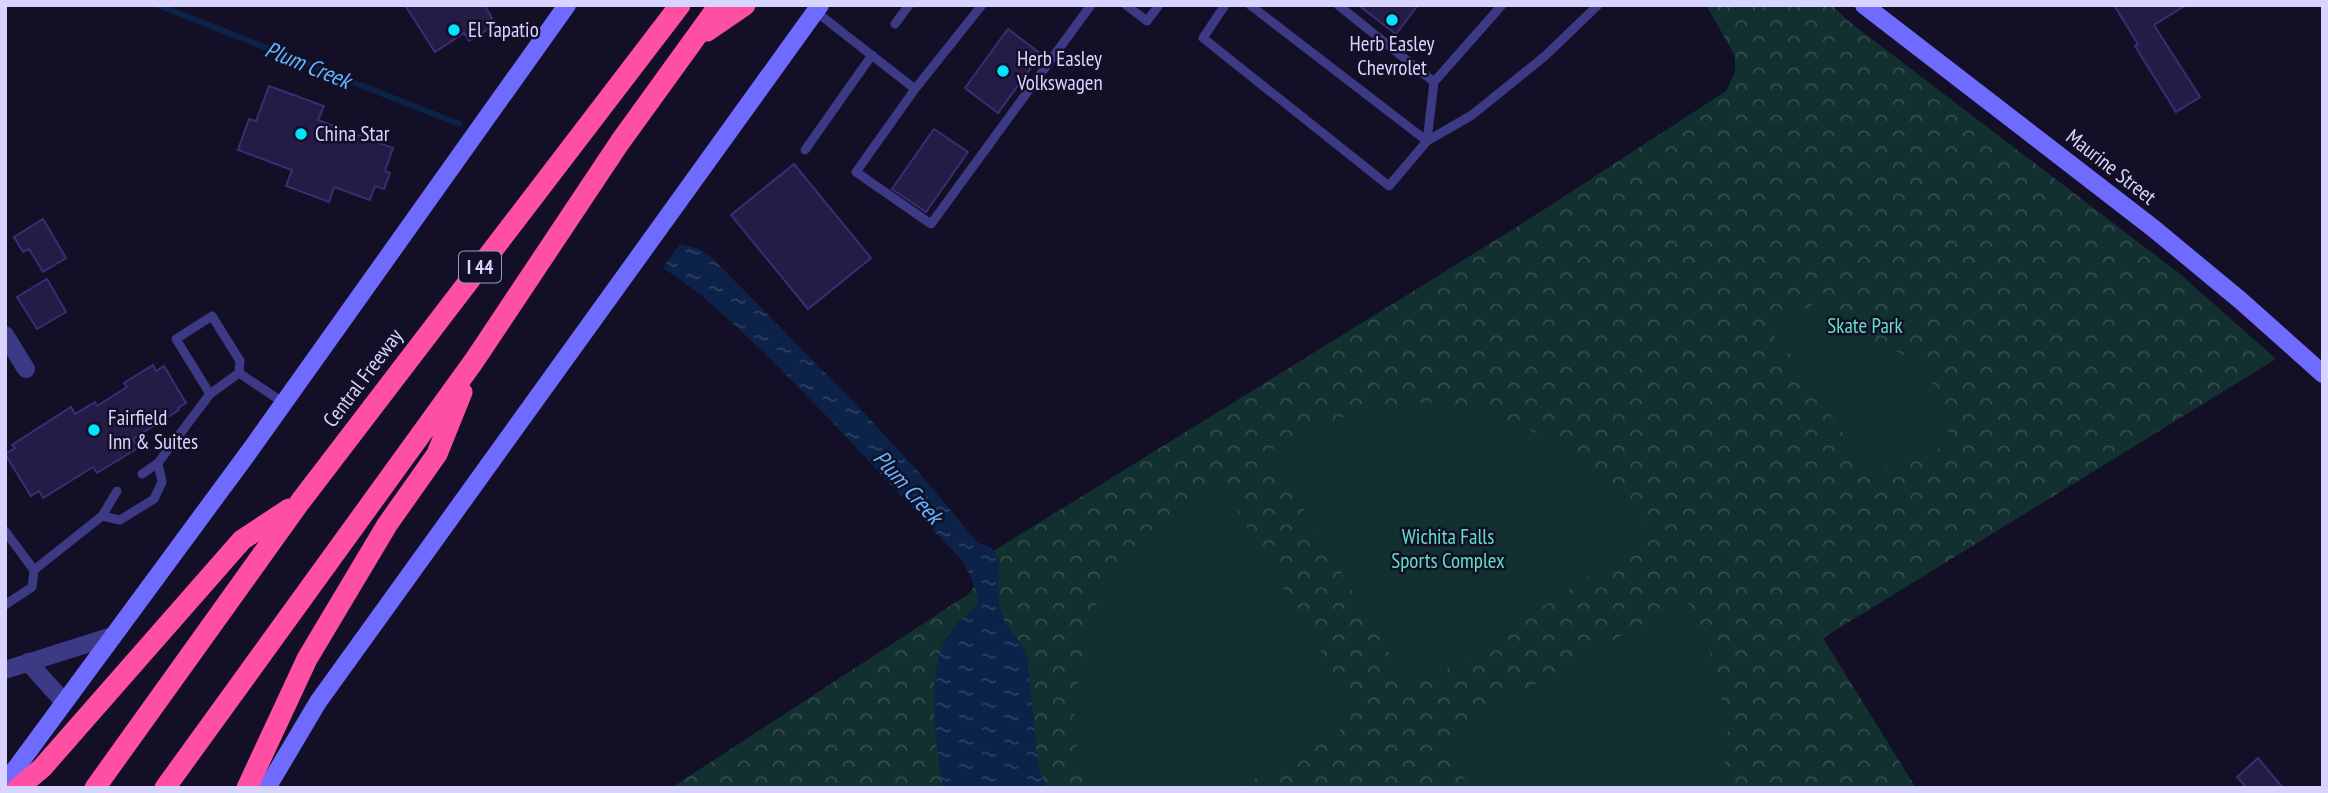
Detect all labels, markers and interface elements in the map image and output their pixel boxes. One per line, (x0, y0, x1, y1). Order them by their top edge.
marker: Herb Easley Chevrolet (1384, 12, 1400, 28)
place label: El Tapatio (468, 16, 539, 43)
marker: El Tapatio (446, 22, 462, 38)
place label: Herb Easley Chevrolet (1350, 30, 1435, 81)
water label: Plum Creek (261, 34, 358, 96)
place label: Herb Easley Volkswagen (1016, 45, 1103, 96)
marker: Herb Easley Volkswagen (995, 63, 1011, 79)
place label: China Star (315, 120, 390, 147)
street label: Maurine Street (2061, 123, 2162, 210)
marker: China Star (293, 126, 309, 142)
road number: I 44 (459, 252, 501, 282)
park label: Skate Park (1827, 312, 1903, 339)
street label: Central Freeway (317, 323, 408, 432)
place label: Fairfield Inn & Suites (108, 404, 198, 455)
marker: Fairfield Inn & Suites (86, 422, 102, 438)
water label: Plum Creek (868, 444, 951, 532)
park label: Wichita Falls Sports Complex (1391, 523, 1505, 574)

